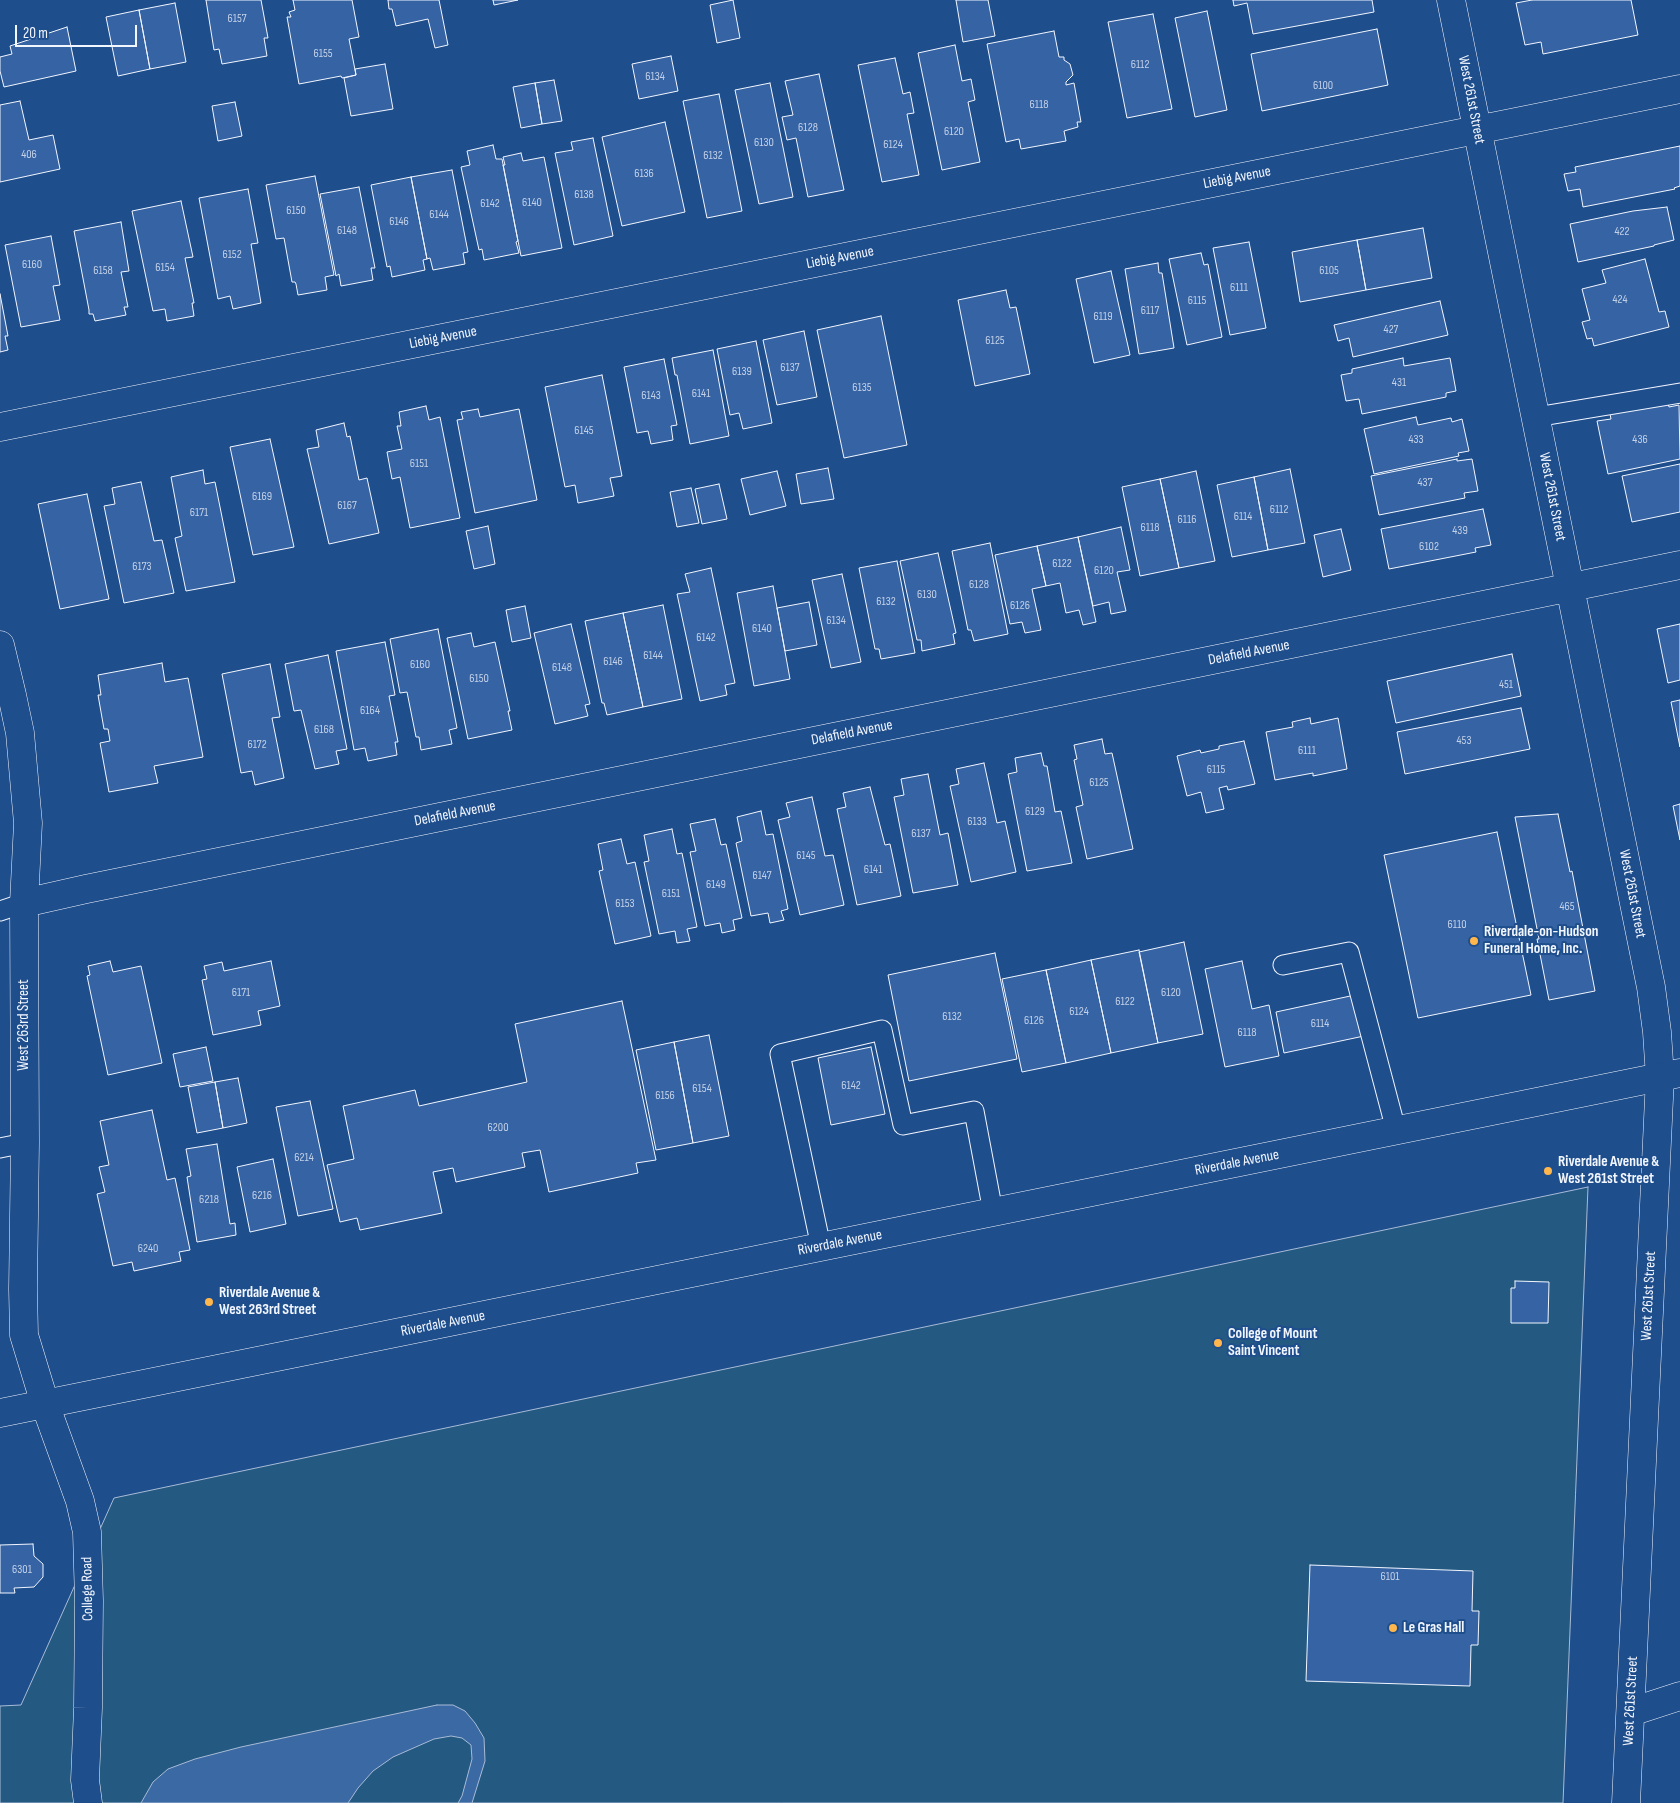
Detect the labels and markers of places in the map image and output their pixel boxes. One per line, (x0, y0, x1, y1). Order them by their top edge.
place label: Riverdale-on-Hudson Funeral Home, Inc. (1484, 923, 1598, 958)
marker: Riverdale-on-Hudson Funeral Home, Inc. (1468, 935, 1480, 947)
place label: Riverdale Avenue & West 261st Street (1558, 1153, 1659, 1188)
marker: Riverdale Avenue & West 261st Street (1542, 1165, 1554, 1177)
place label: Riverdale Avenue & West 263rd Street (219, 1284, 320, 1319)
marker: Riverdale Avenue & West 263rd Street (203, 1296, 215, 1308)
place label: College of Mount Saint Vincent (1228, 1325, 1317, 1360)
marker: College of Mount Saint Vincent (1212, 1337, 1224, 1349)
place label: Le Gras Hall (1403, 1619, 1464, 1637)
marker: Le Gras Hall (1387, 1622, 1399, 1634)

